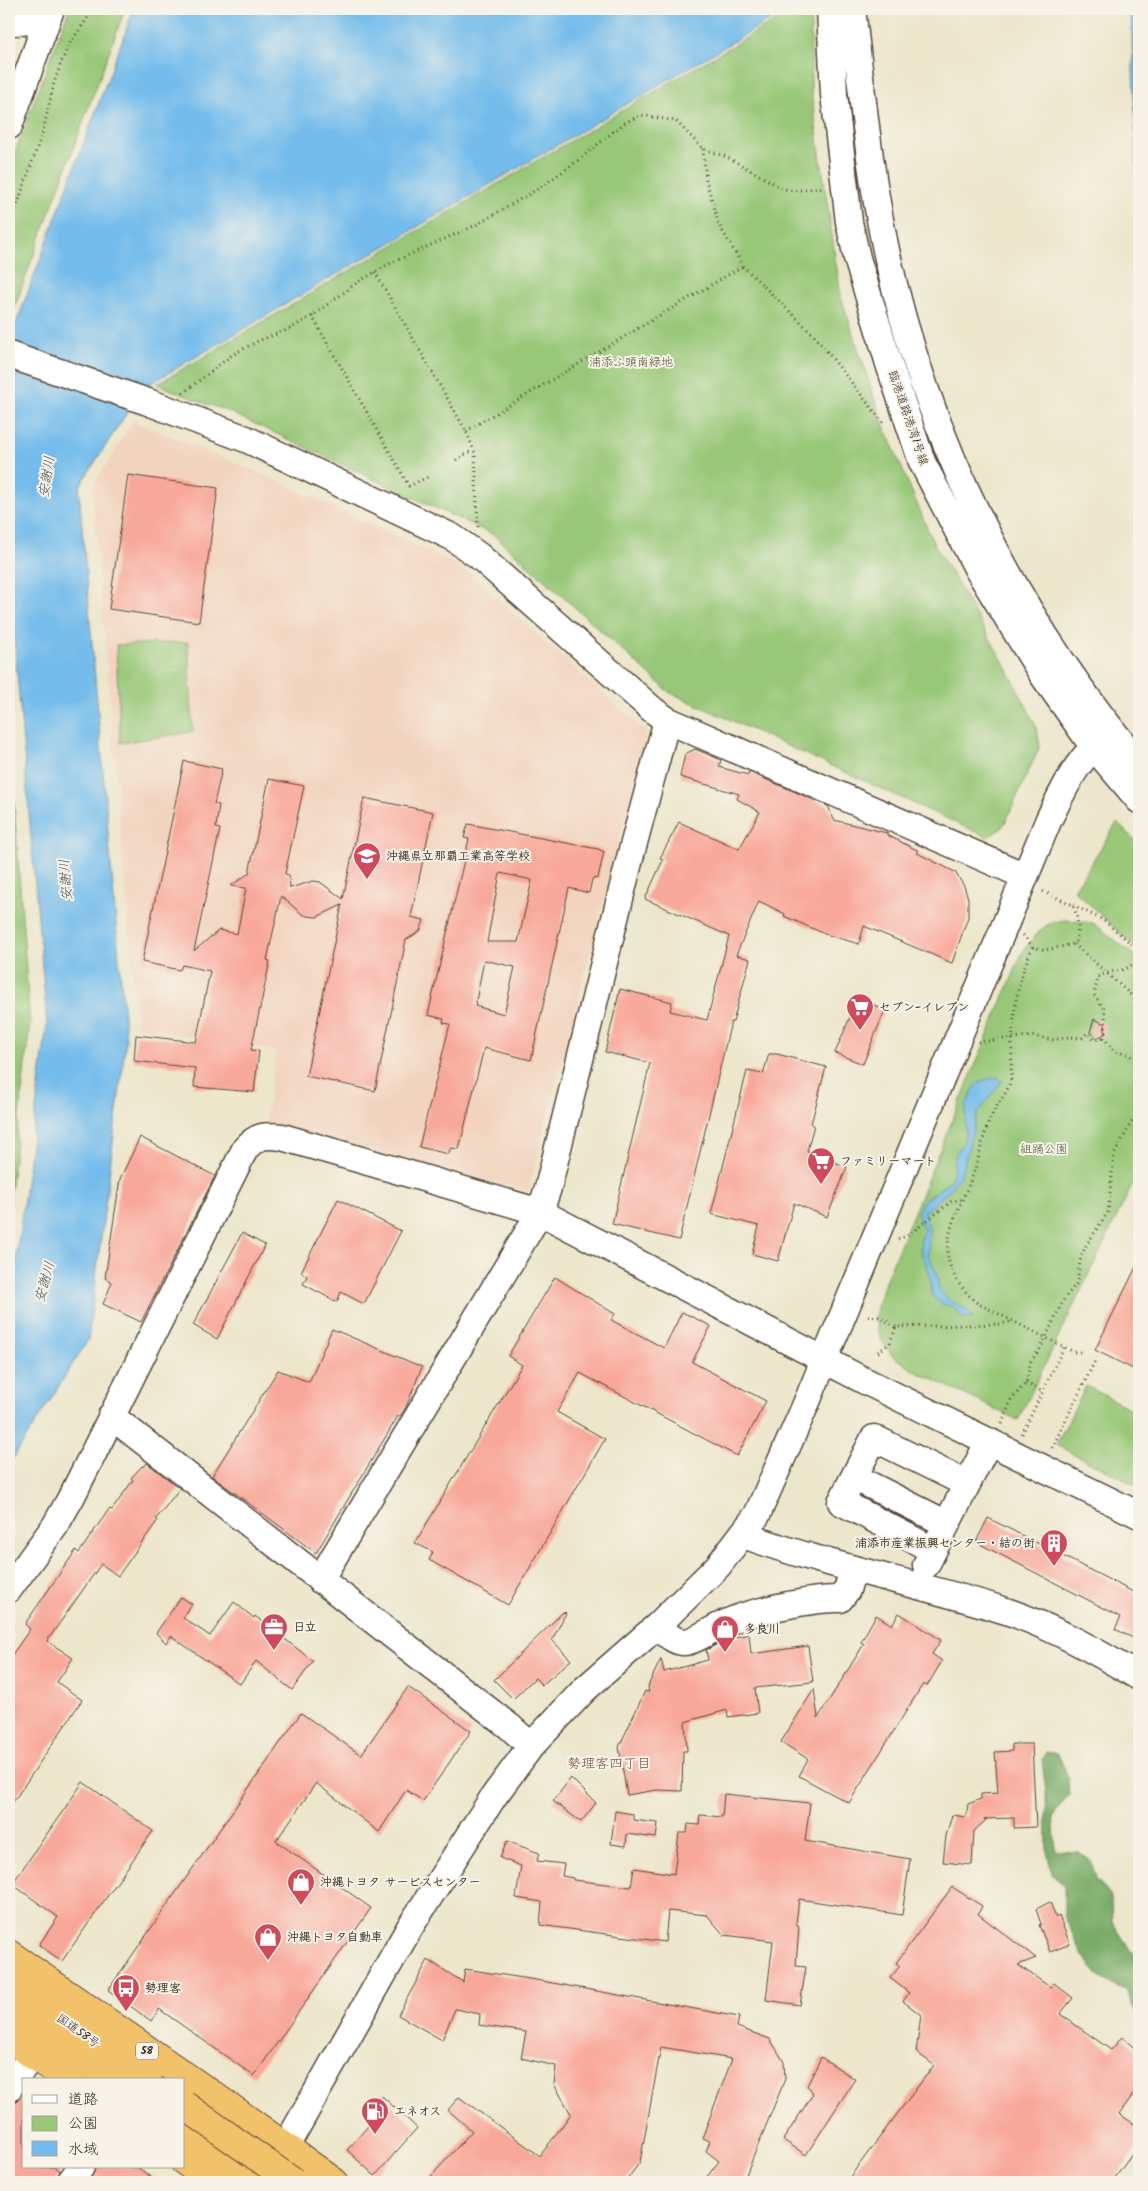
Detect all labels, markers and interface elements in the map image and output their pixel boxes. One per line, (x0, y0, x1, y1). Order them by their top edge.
park label: 浦添ふ頭南緑地 (589, 353, 673, 372)
street label: 臨港道路港湾1号線 (883, 368, 933, 468)
water label: 安謝川 (33, 455, 61, 499)
school or university icon: 沖縄県立那覇工業高等学校 (352, 841, 382, 880)
place label: 沖縄県立那覇工業高等学校 (386, 847, 530, 866)
water label: 安謝川 (54, 858, 78, 902)
supermarket icon: セブン-イレブン (845, 992, 875, 1031)
place label: セブン-イレブン (879, 998, 969, 1017)
park label: 組踊公園 (1020, 1140, 1068, 1159)
supermarket icon: ファミリーマート (806, 1146, 836, 1185)
place label: ファミリーマート (840, 1152, 936, 1171)
water label: 安謝川 (29, 1259, 61, 1305)
building icon: 浦添市産業振興センター・結の街 (1039, 1528, 1069, 1567)
place label: 浦添市産業振興センター・結の街 (855, 1534, 1035, 1553)
office icon: 日立 (259, 1612, 289, 1651)
shop icon: 多良川 (710, 1614, 740, 1653)
place label: 日立 (293, 1618, 317, 1637)
place label: 多良川 (744, 1620, 780, 1639)
district label: 勢理客四丁目 (567, 1753, 651, 1775)
shop icon: 沖縄トヨタ サービスセンター (286, 1867, 316, 1906)
place label: 沖縄トヨタ サービスセンター (320, 1873, 480, 1892)
shop icon: 沖縄トヨタ自動車 (253, 1922, 283, 1961)
place label: 沖縄トヨタ自動車 (287, 1928, 383, 1947)
bus stop icon: 勢理客 (111, 1973, 141, 2012)
place label: 勢理客 (145, 1979, 181, 1998)
street label: 国道58号 (52, 2009, 104, 2053)
road number: 58 (136, 2042, 158, 2060)
legend (22, 2078, 185, 2168)
text: 道路 (68, 2088, 98, 2112)
fuel station icon: エネオス (360, 2096, 390, 2135)
place label: エネオス (394, 2102, 441, 2121)
text: 公園 (68, 2112, 98, 2136)
text: 水域 (68, 2138, 98, 2162)

